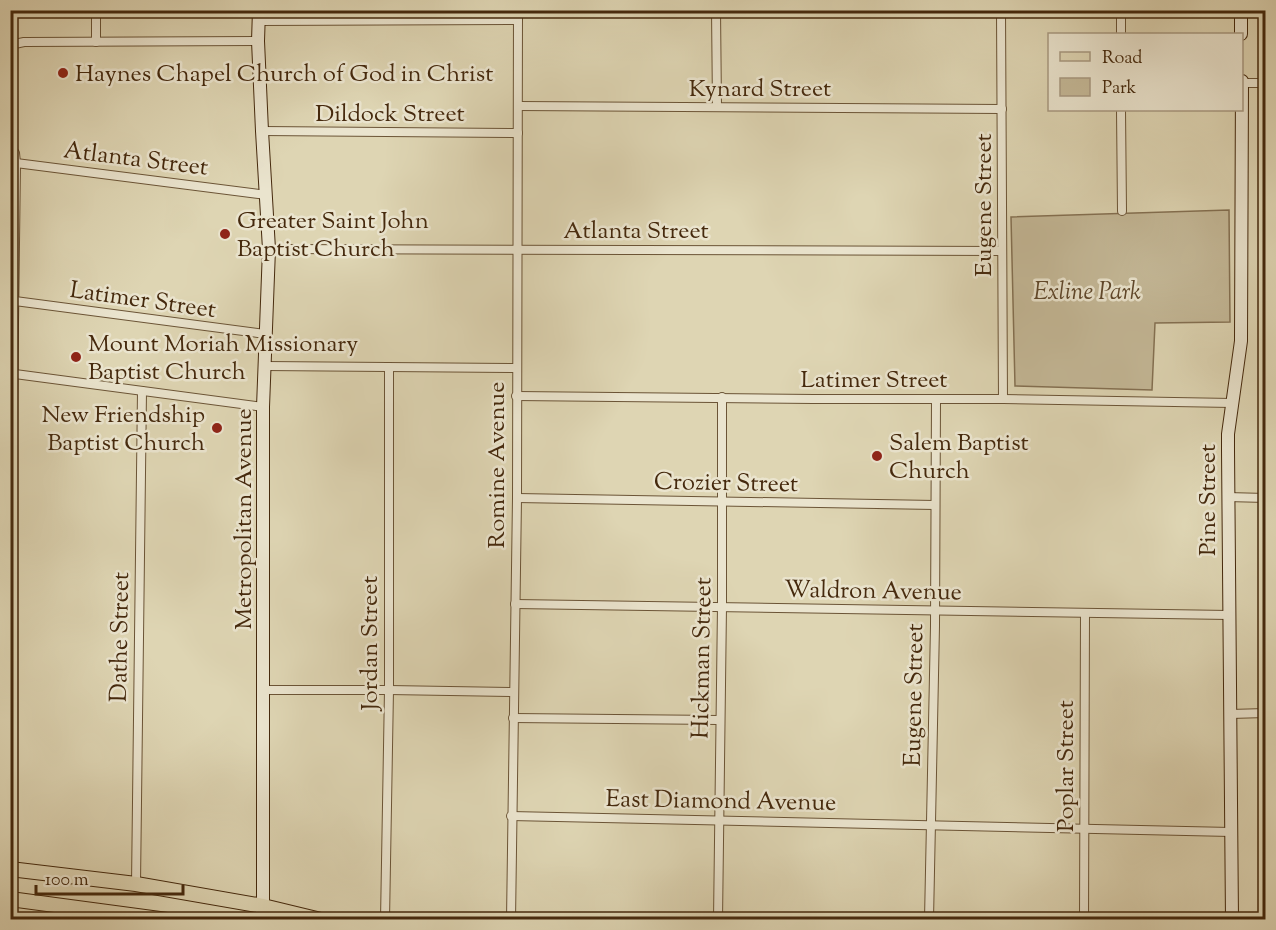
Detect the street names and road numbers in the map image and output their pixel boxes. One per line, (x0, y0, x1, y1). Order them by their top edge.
street label: Kynard Street (689, 73, 831, 107)
street label: Dildock Street (315, 98, 465, 132)
street label: Eugene Street (968, 133, 1002, 277)
street label: Atlanta Street (61, 134, 210, 186)
street label: Atlanta Street (563, 215, 709, 249)
street label: Latimer Street (67, 274, 218, 328)
street label: Latimer Street (800, 364, 948, 398)
street label: Romine Avenue (481, 382, 515, 548)
street label: Metropolitan Avenue (228, 408, 262, 630)
street label: Pine Street (1192, 444, 1226, 556)
street label: Crozier Street (654, 466, 798, 502)
street label: Dathe Street (103, 572, 139, 702)
street label: Waldron Avenue (784, 573, 962, 611)
street label: Jordan Street (354, 576, 388, 712)
street label: Hickman Street (685, 577, 721, 739)
street label: Eugene Street (897, 623, 933, 767)
street label: Poplar Street (1050, 700, 1084, 832)
street label: East Diamond Avenue (605, 783, 837, 821)

